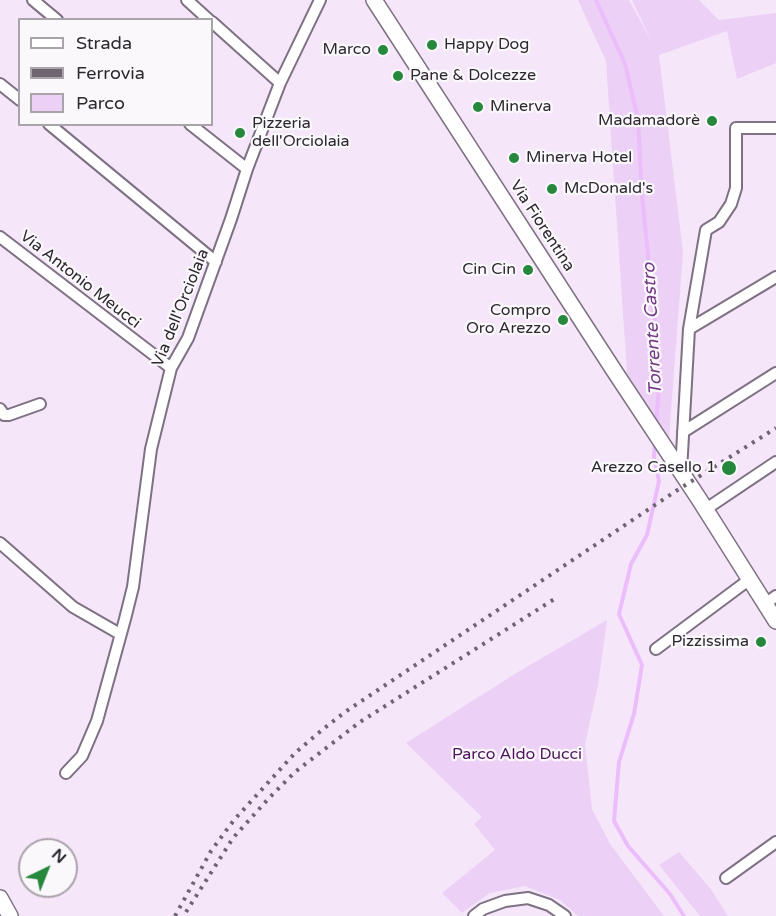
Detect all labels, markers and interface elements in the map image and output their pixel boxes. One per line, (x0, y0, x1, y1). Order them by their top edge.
legend (18, 18, 213, 126)
text: Strada (76, 32, 132, 54)
place label: Happy Dog (444, 35, 529, 55)
marker: Happy Dog (425, 38, 439, 52)
place label: Marco (322, 40, 371, 60)
marker: Marco (376, 43, 390, 57)
text: Ferrovia (76, 62, 145, 84)
place label: Pane & Dolcezze (410, 66, 536, 86)
marker: Pane & Dolcezze (391, 69, 405, 83)
text: Parco (76, 92, 125, 114)
place label: Minerva (490, 97, 552, 117)
marker: Minerva (471, 100, 485, 114)
place label: Madamadorè (598, 111, 700, 131)
place label: Pizzeria dell'Orciolaia (252, 114, 350, 152)
marker: Madamadorè (705, 114, 719, 128)
marker: Pizzeria dell'Orciolaia (233, 126, 247, 140)
place label: Minerva Hotel (526, 148, 632, 168)
marker: Minerva Hotel (507, 151, 521, 165)
street label: Via Fiorentina (505, 177, 579, 275)
place label: McDonald's (564, 179, 653, 199)
marker: McDonald's (545, 182, 559, 196)
street label: Via Antonio Meucci (16, 227, 144, 333)
street label: Via dell'Orciolaia (149, 246, 213, 370)
place label: Cin Cin (462, 260, 516, 280)
water label: Torrente Castro (639, 262, 667, 396)
marker: Cin Cin (521, 263, 535, 277)
place label: Compro Oro Arezzo (466, 301, 551, 339)
marker: Compro Oro Arezzo (556, 313, 570, 327)
place label: Arezzo Casello 1 (591, 458, 716, 478)
marker: Arezzo Casello 1 (720, 459, 738, 477)
place label: Pizzissima (671, 632, 749, 652)
marker: Pizzissima (754, 635, 768, 649)
park label: Parco Aldo Ducci (452, 745, 582, 765)
north arrow (18, 838, 78, 898)
text: N (47, 845, 70, 868)

